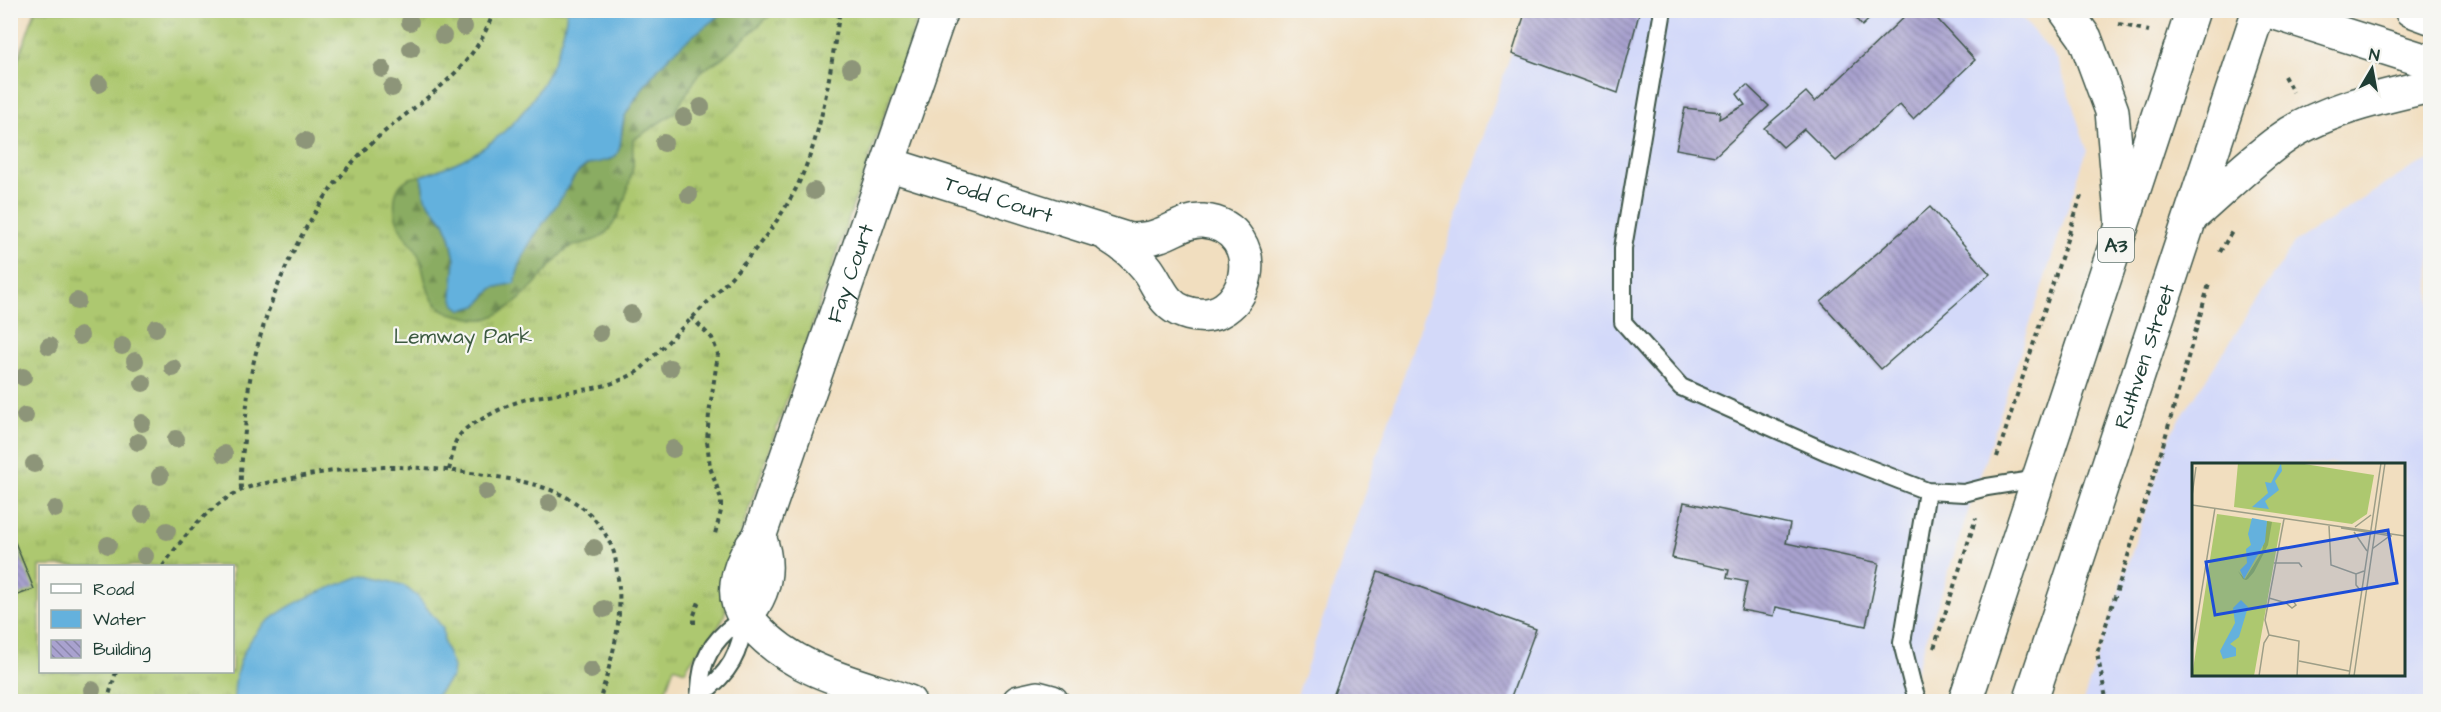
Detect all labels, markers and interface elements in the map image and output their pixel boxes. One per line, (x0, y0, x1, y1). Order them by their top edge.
north arrow (2342, 39, 2402, 99)
text: N (2368, 44, 2381, 67)
street label: Todd Court (941, 169, 1057, 230)
street label: Fay Court (820, 220, 881, 327)
road number: A3 (2098, 228, 2134, 262)
street label: Ruthven Street (2107, 280, 2182, 433)
park label: Lemway Park (394, 322, 532, 353)
inset map (2192, 463, 2405, 676)
legend (39, 565, 234, 673)
text: Road (93, 577, 134, 602)
text: Water (93, 607, 146, 632)
text: Building (93, 637, 151, 663)

